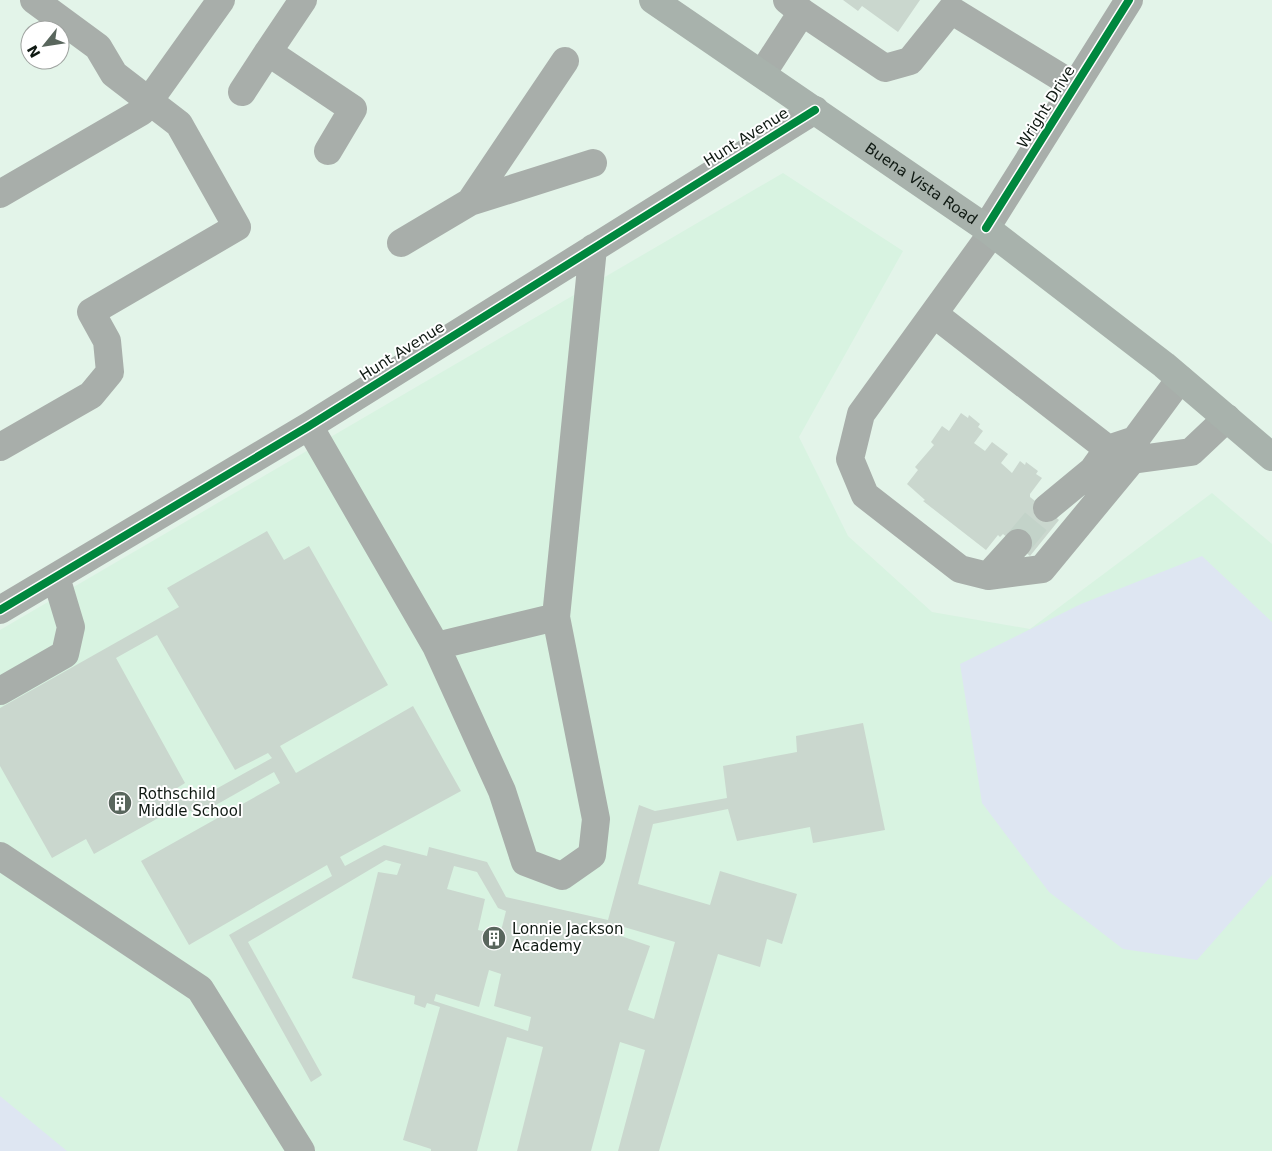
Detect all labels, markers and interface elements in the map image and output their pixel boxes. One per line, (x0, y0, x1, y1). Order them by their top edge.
north arrow (20, 20, 70, 70)
text: N (24, 42, 44, 61)
street label: Wright Drive (1013, 62, 1079, 152)
street label: Hunt Avenue (700, 104, 792, 170)
street label: Buena Vista Road (862, 139, 981, 228)
street label: Hunt Avenue (356, 318, 448, 384)
place label: Rothschild Middle School (138, 785, 242, 820)
building icon: Rothschild Middle School (107, 790, 133, 816)
place label: Lonnie Jackson Academy (512, 920, 624, 955)
building icon: Lonnie Jackson Academy (481, 925, 507, 951)

